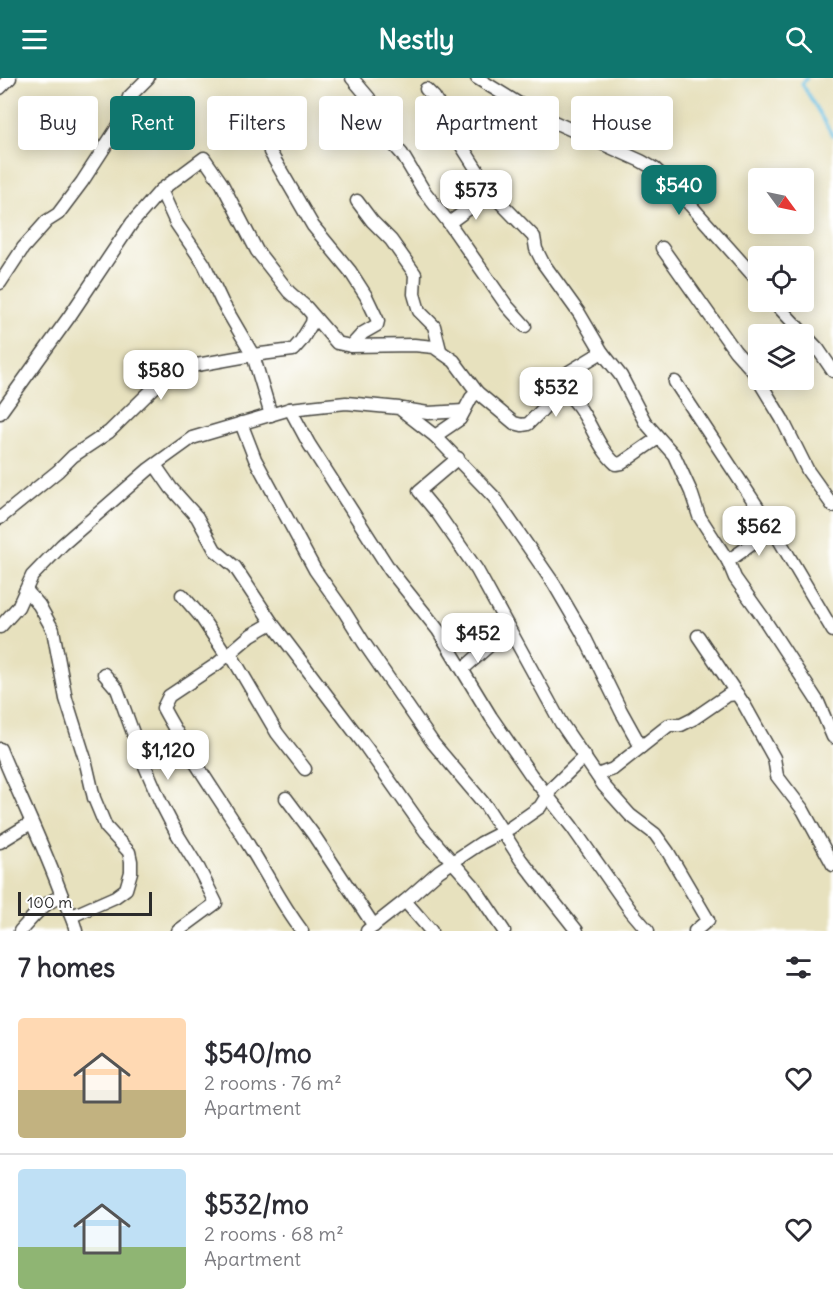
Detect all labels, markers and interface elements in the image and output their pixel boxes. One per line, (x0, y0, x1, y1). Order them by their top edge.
text: Nestly (379, 22, 454, 56)
icon: menu (18, 23, 51, 56)
icon: search (782, 23, 815, 56)
chip: Buy (18, 96, 98, 150)
chip: Rent (110, 96, 195, 150)
chip: Filters (207, 96, 307, 150)
chip: New (319, 96, 403, 150)
chip: Apartment (415, 96, 559, 150)
chip: House (571, 96, 673, 150)
pin: $540 (643, 165, 715, 216)
north arrow (748, 168, 814, 234)
map controls (748, 168, 814, 390)
pin: $573 (440, 170, 512, 221)
text: $540 (655, 172, 703, 197)
text: $573 (454, 177, 498, 202)
button: locate (748, 246, 814, 312)
button: layers (748, 324, 814, 390)
pin: $580 (125, 350, 197, 401)
text: $580 (137, 357, 185, 382)
pin: $532 (520, 367, 592, 418)
text: $532 (534, 374, 578, 399)
pin: $562 (723, 506, 795, 557)
text: $562 (736, 513, 782, 538)
pin: $452 (442, 613, 514, 664)
text: $452 (455, 620, 501, 645)
pin: $1,120 (119, 730, 217, 781)
text: $1,120 (141, 737, 195, 762)
scale bar (18, 889, 152, 916)
text: 100 m (27, 892, 72, 912)
text: 7 homes (18, 951, 115, 984)
icon: filters (782, 951, 815, 984)
text: $540/mo (204, 1037, 312, 1070)
icon: home (66, 1042, 138, 1114)
icon: heart (782, 1062, 815, 1095)
text: 2 rooms · 76 m² (204, 1070, 342, 1095)
text: Apartment (204, 1095, 301, 1120)
text: $532/mo (204, 1188, 309, 1221)
icon: home (66, 1193, 138, 1265)
icon: heart (782, 1213, 815, 1246)
text: 2 rooms · 68 m² (204, 1221, 344, 1246)
text: Apartment (204, 1246, 301, 1271)

